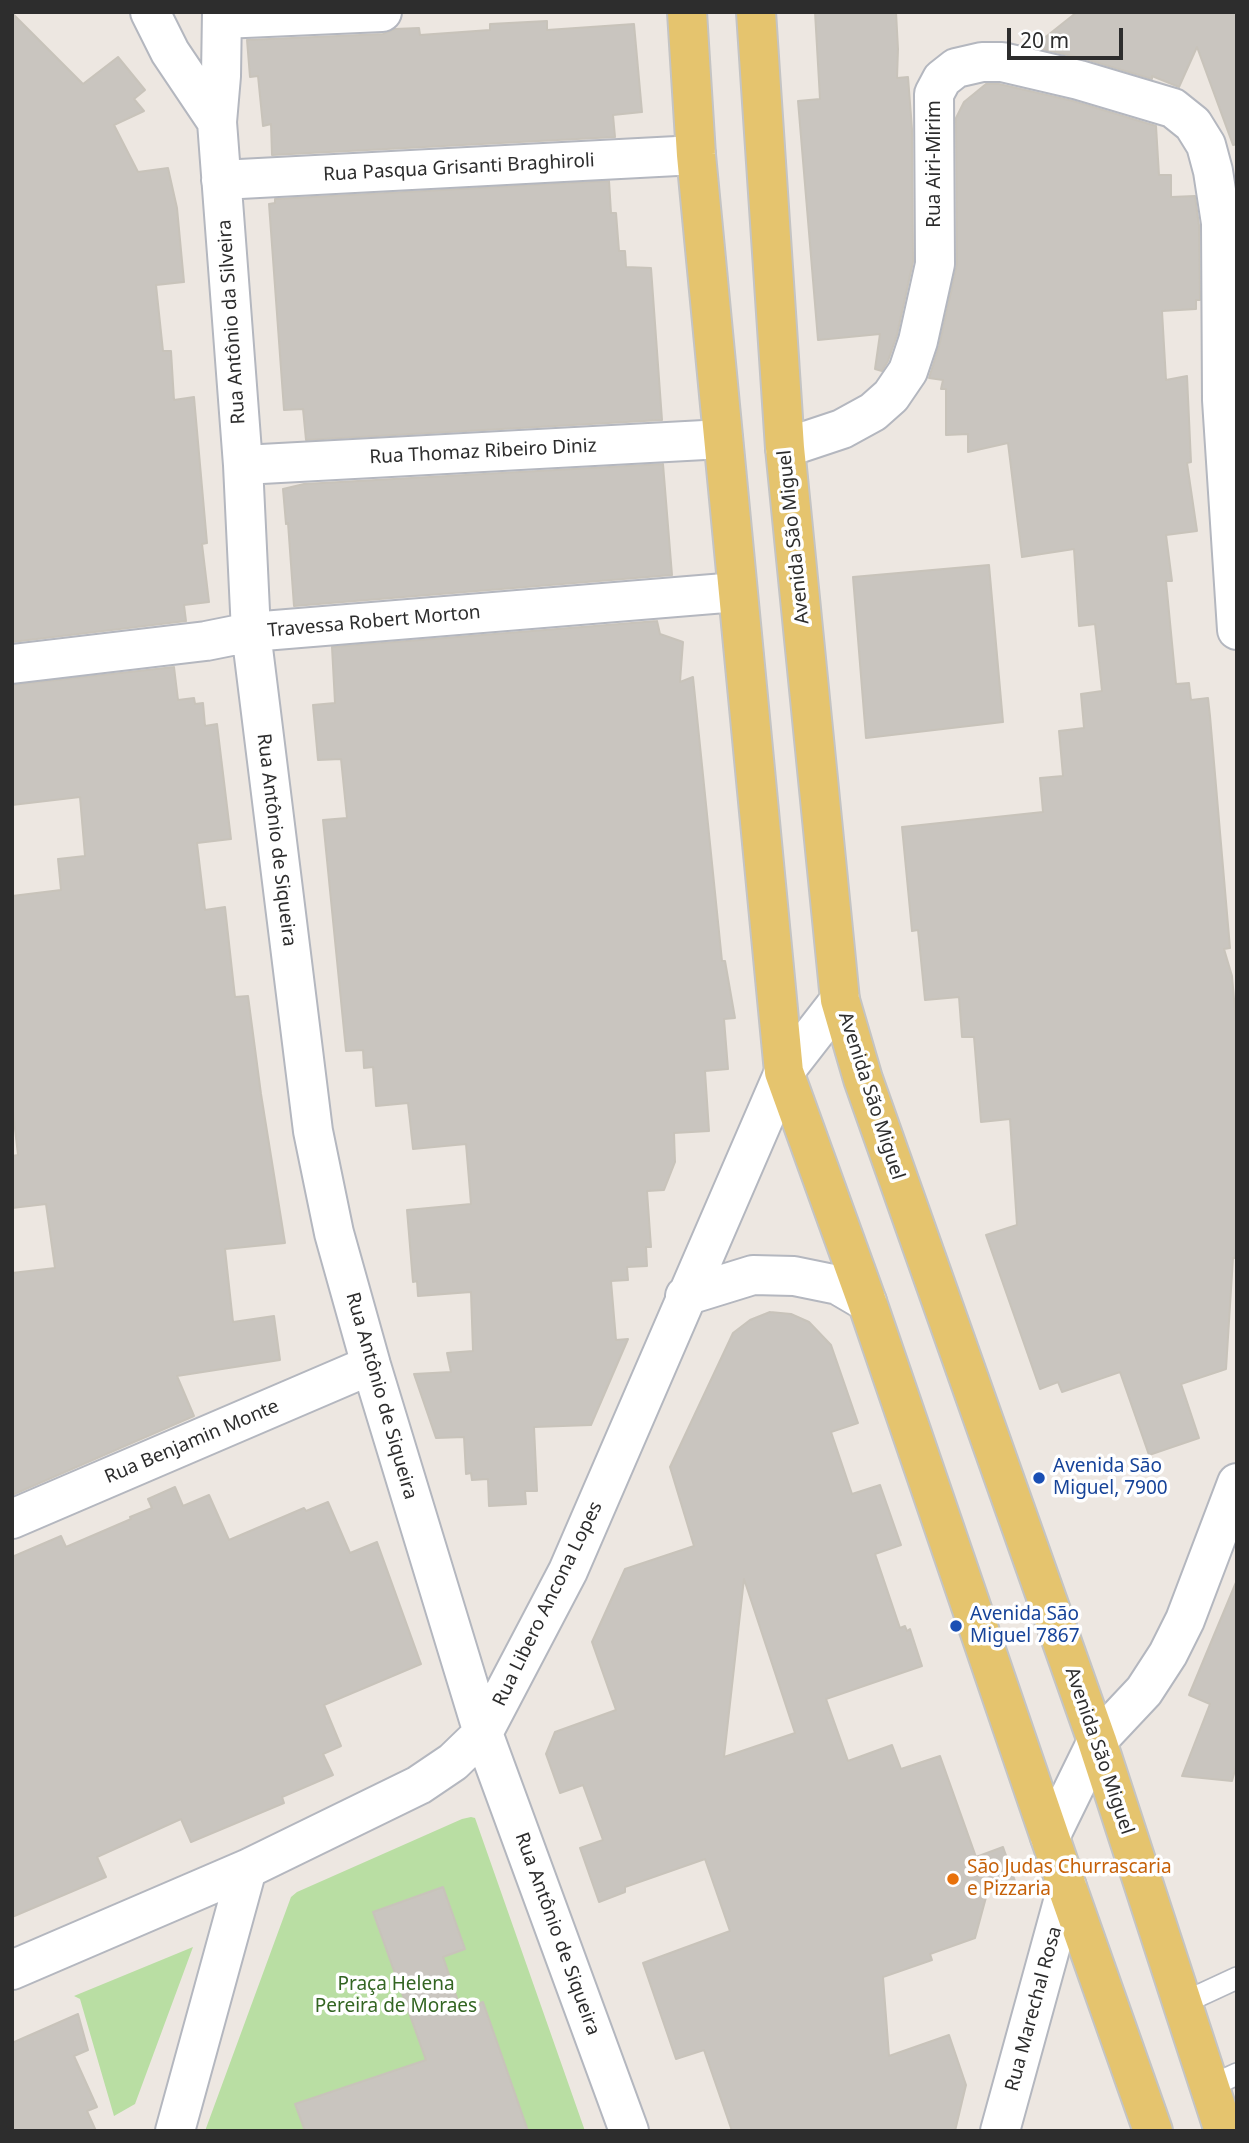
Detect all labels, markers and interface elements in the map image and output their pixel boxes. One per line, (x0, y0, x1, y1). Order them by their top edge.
scale bar (1011, 14, 1126, 58)
text: 20 m (1020, 26, 1069, 54)
street label: Rua Airi-Mirim (924, 100, 946, 228)
street label: Rua Pasqua Grisanti Braghiroli (323, 150, 595, 186)
street label: Rua Antônio da Silveira (213, 219, 251, 425)
street label: Rua Thomaz Ribeiro Diniz (369, 435, 597, 469)
street label: Avenida São Miguel (774, 449, 814, 625)
street label: Travessa Robert Morton (266, 601, 482, 643)
street label: Rua Antônio de Siqueira (252, 732, 300, 948)
street label: Avenida São Miguel (833, 1009, 909, 1183)
street label: Rua Antônio de Siqueira (341, 1290, 421, 1502)
street label: Rua Benjamin Monte (102, 1395, 282, 1489)
place label: Avenida São Miguel, 7900 (1053, 1456, 1168, 1500)
marker: Avenida São Miguel, 7900 (1031, 1470, 1047, 1486)
street label: Rua Libero Ancona Lopes (488, 1498, 608, 1710)
place label: Avenida São Miguel 7867 (970, 1604, 1080, 1648)
marker: Avenida São Miguel 7867 (948, 1618, 964, 1634)
street label: Avenida São Miguel (1060, 1664, 1138, 1838)
street label: Rua Antônio de Siqueira (510, 1829, 604, 2039)
place label: São Judas Churrascaria e Pizzaria (967, 1857, 1172, 1901)
marker: São Judas Churrascaria e Pizzaria (945, 1871, 961, 1887)
street label: Rua Marechal Rosa (1001, 1924, 1067, 2094)
park label: Praça Helena Pereira de Moraes (315, 1974, 477, 2018)

